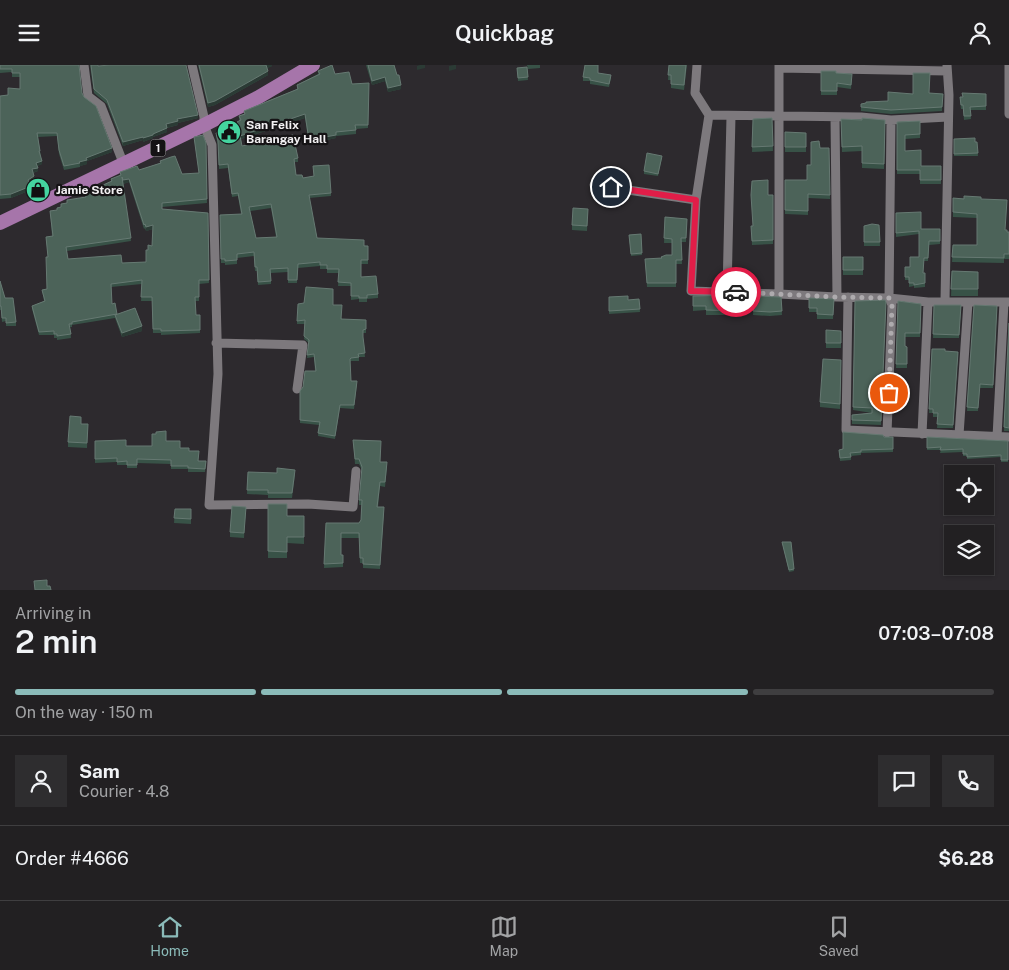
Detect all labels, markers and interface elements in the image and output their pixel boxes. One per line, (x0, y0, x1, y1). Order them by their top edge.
icon: menu (15, 19, 43, 47)
icon: person (966, 19, 994, 47)
text: Quickbag (455, 20, 554, 46)
place label: San Felix Barangay Hall (246, 118, 327, 146)
public building icon: San Felix Barangay Hall (216, 119, 242, 145)
road number: 1 (150, 140, 166, 157)
pin (590, 166, 632, 208)
icon: home (597, 173, 625, 201)
shop icon: Jamie Store (25, 177, 51, 203)
place label: Jamie Store (56, 183, 123, 197)
courier (711, 267, 761, 317)
icon: car (722, 278, 750, 306)
pin (868, 372, 910, 414)
icon: bag (875, 379, 903, 407)
map controls (944, 465, 994, 575)
button: locate (944, 465, 994, 515)
button: layers (944, 525, 994, 575)
text: Arriving in (15, 604, 91, 623)
text: 07:03–07:08 (878, 622, 994, 644)
text: 2 min (15, 623, 98, 660)
text: On the way · 150 m (15, 703, 153, 722)
button: person (15, 755, 67, 807)
button: chat (878, 755, 930, 807)
button: phone (942, 755, 994, 807)
text: Sam (79, 760, 120, 782)
text: Courier · 4.8 (79, 782, 169, 801)
text: Order #4666 (15, 847, 129, 869)
text: $6.28 (938, 847, 994, 869)
tab: Home (150, 913, 189, 959)
tab: Map (490, 913, 518, 959)
tab: Saved (819, 913, 859, 959)

